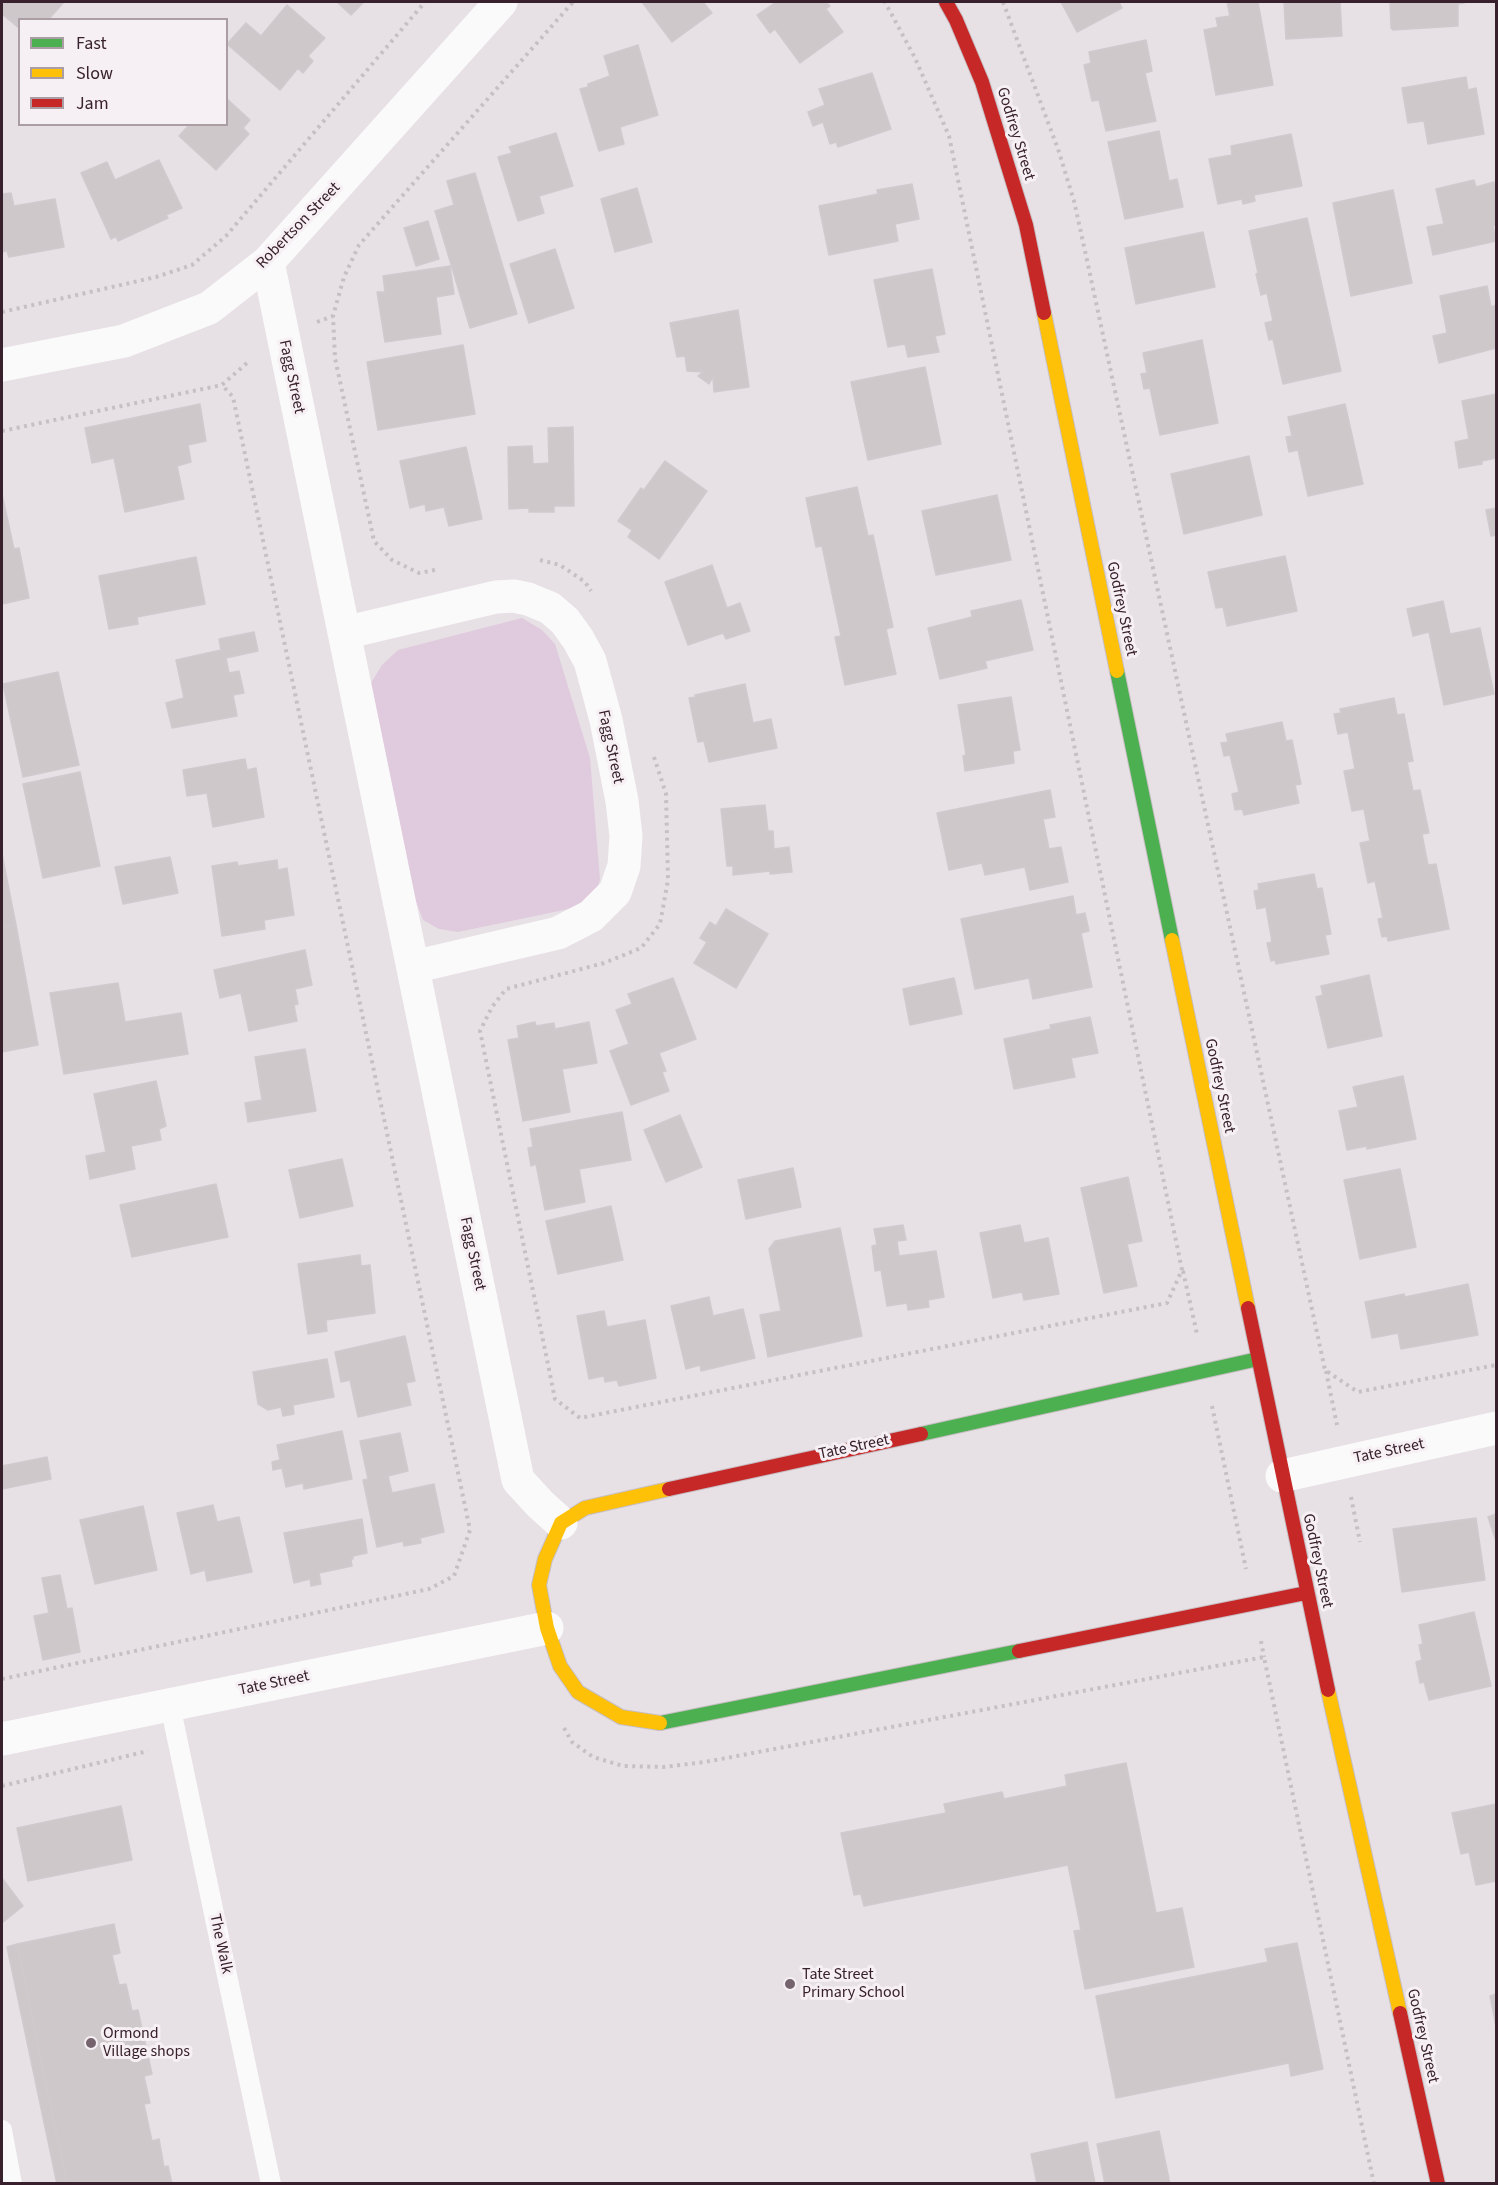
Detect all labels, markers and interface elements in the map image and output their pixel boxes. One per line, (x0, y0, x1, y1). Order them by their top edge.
legend (18, 18, 228, 126)
text: Fast (76, 31, 107, 56)
text: Slow (76, 61, 113, 86)
street label: Godfrey Street (992, 85, 1038, 183)
text: Jam (76, 91, 109, 116)
street label: Robertson Street (253, 179, 345, 273)
street label: Fagg Street (274, 338, 308, 416)
street label: Godfrey Street (1102, 560, 1140, 658)
street label: Fagg Street (593, 708, 627, 786)
street label: Godfrey Street (1200, 1037, 1238, 1135)
street label: Fagg Street (455, 1215, 489, 1293)
street label: Tate Street (817, 1431, 891, 1465)
street label: Tate Street (1352, 1435, 1426, 1469)
street label: Godfrey Street (1298, 1512, 1336, 1610)
street label: Tate Street (237, 1667, 311, 1701)
street label: The Walk (204, 1912, 236, 1976)
place label: Tate Street Primary School (802, 1965, 904, 2003)
marker: Tate Street Primary School (783, 1977, 797, 1991)
street label: Godfrey Street (1402, 1987, 1442, 2085)
place label: Ormond Village shops (103, 2024, 190, 2062)
marker: Ormond Village shops (84, 2036, 98, 2050)

